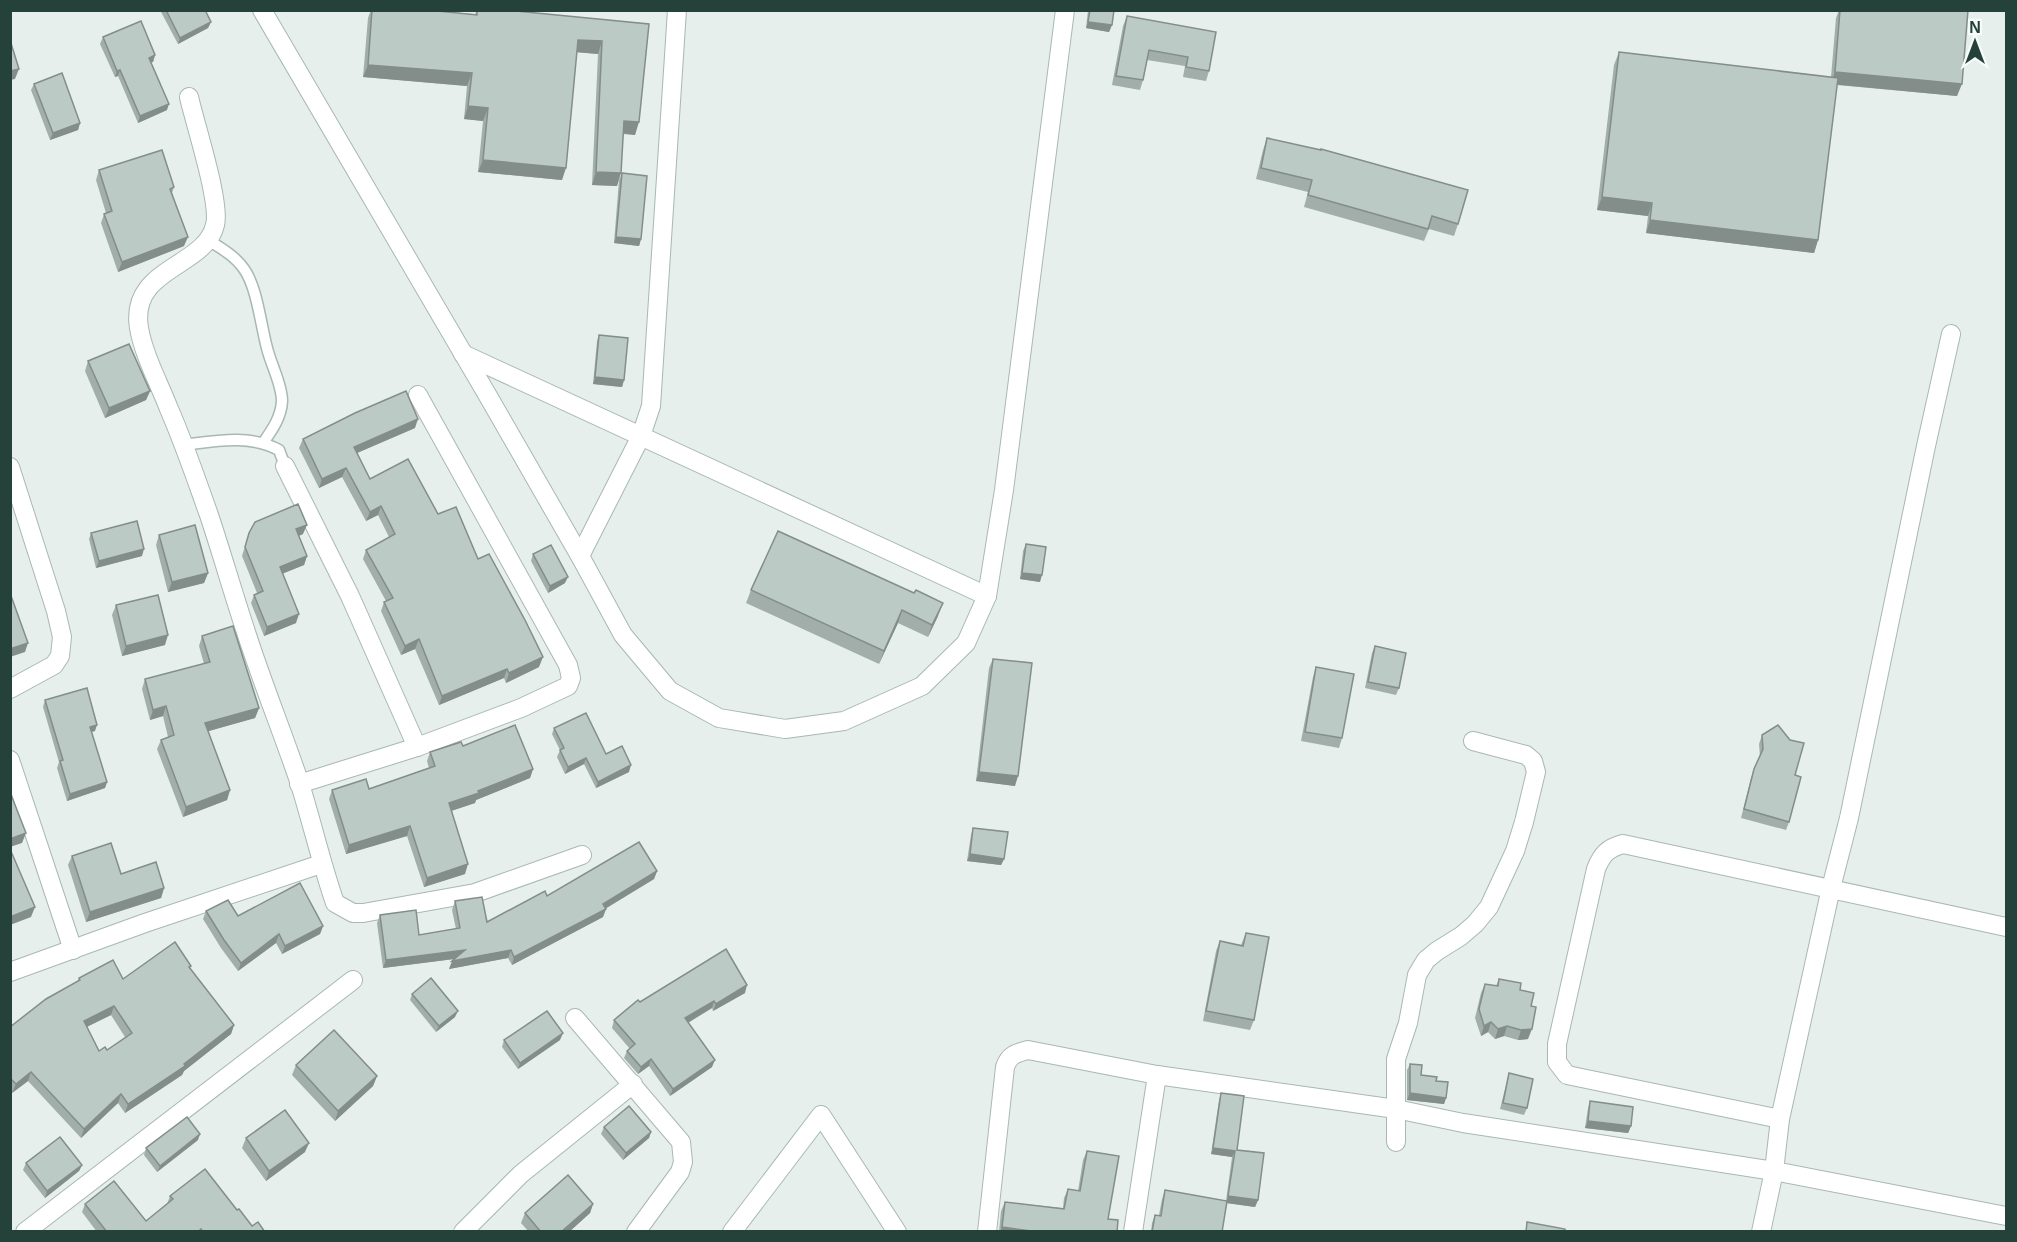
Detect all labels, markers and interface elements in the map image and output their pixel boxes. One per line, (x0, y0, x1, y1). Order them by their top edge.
north arrow (1945, 12, 2005, 72)
text: N (1969, 19, 1981, 36)

